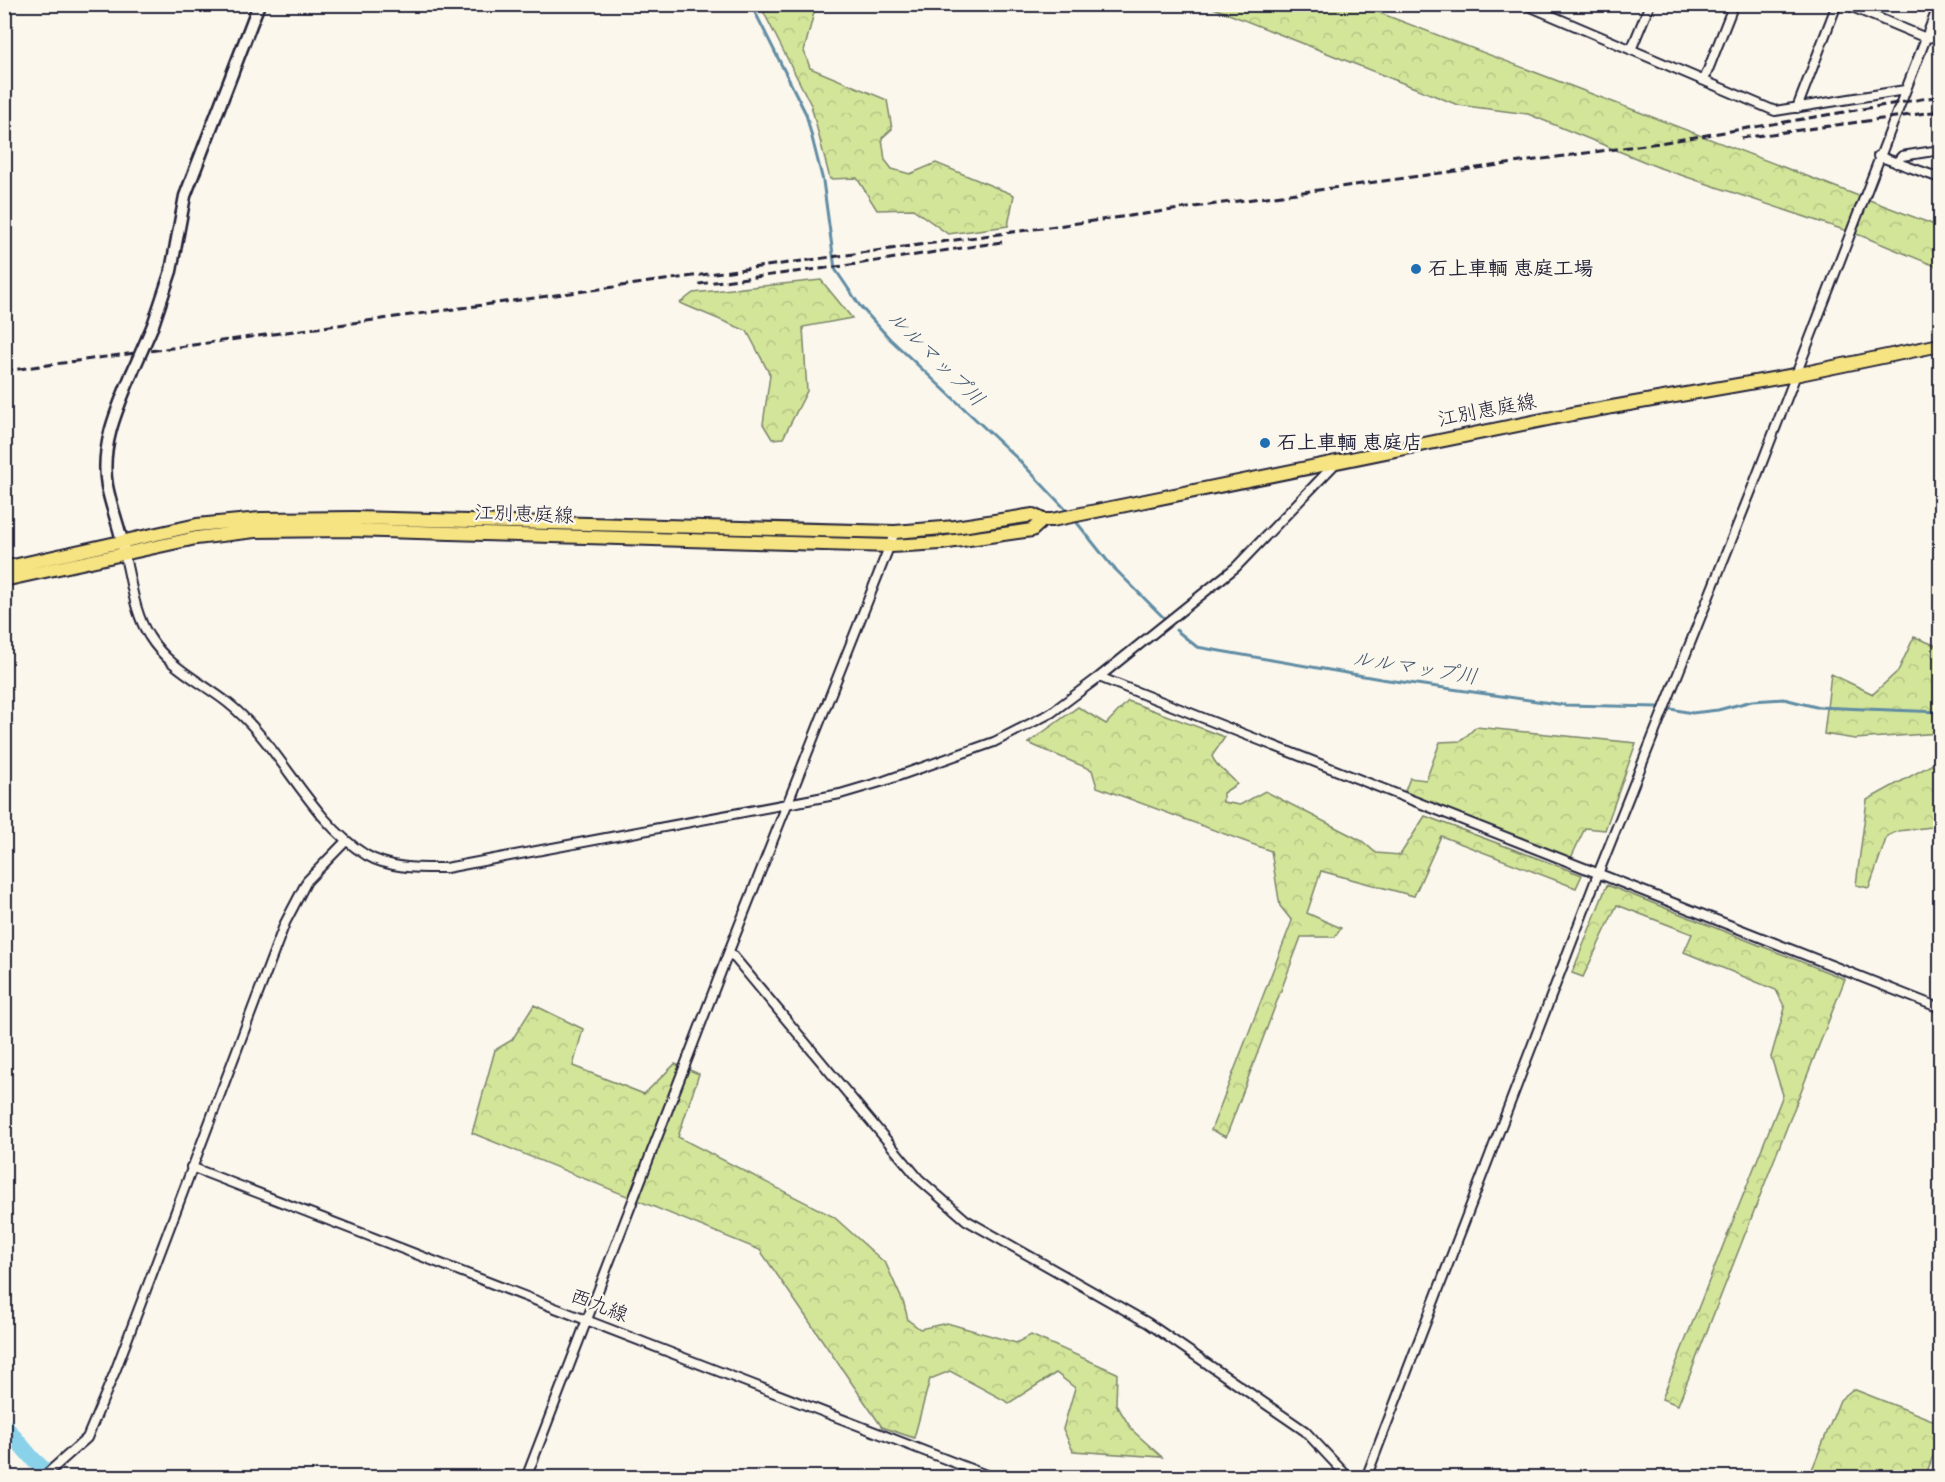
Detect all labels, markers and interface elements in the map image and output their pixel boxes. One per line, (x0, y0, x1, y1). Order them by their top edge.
place label: 石上車輌 恵庭工場 (1428, 256, 1593, 283)
marker: 石上車輌 恵庭工場 (1409, 262, 1423, 276)
water label: ルルマップ川 (881, 304, 991, 414)
street label: 江別恵庭線 (1435, 388, 1539, 434)
place label: 石上車輌 恵庭店 (1277, 430, 1422, 457)
marker: 石上車輌 恵庭店 (1258, 436, 1272, 450)
street label: 江別恵庭線 (474, 500, 574, 530)
water label: ルルマップ川 (1350, 644, 1480, 692)
street label: 西九線 (566, 1283, 632, 1329)

